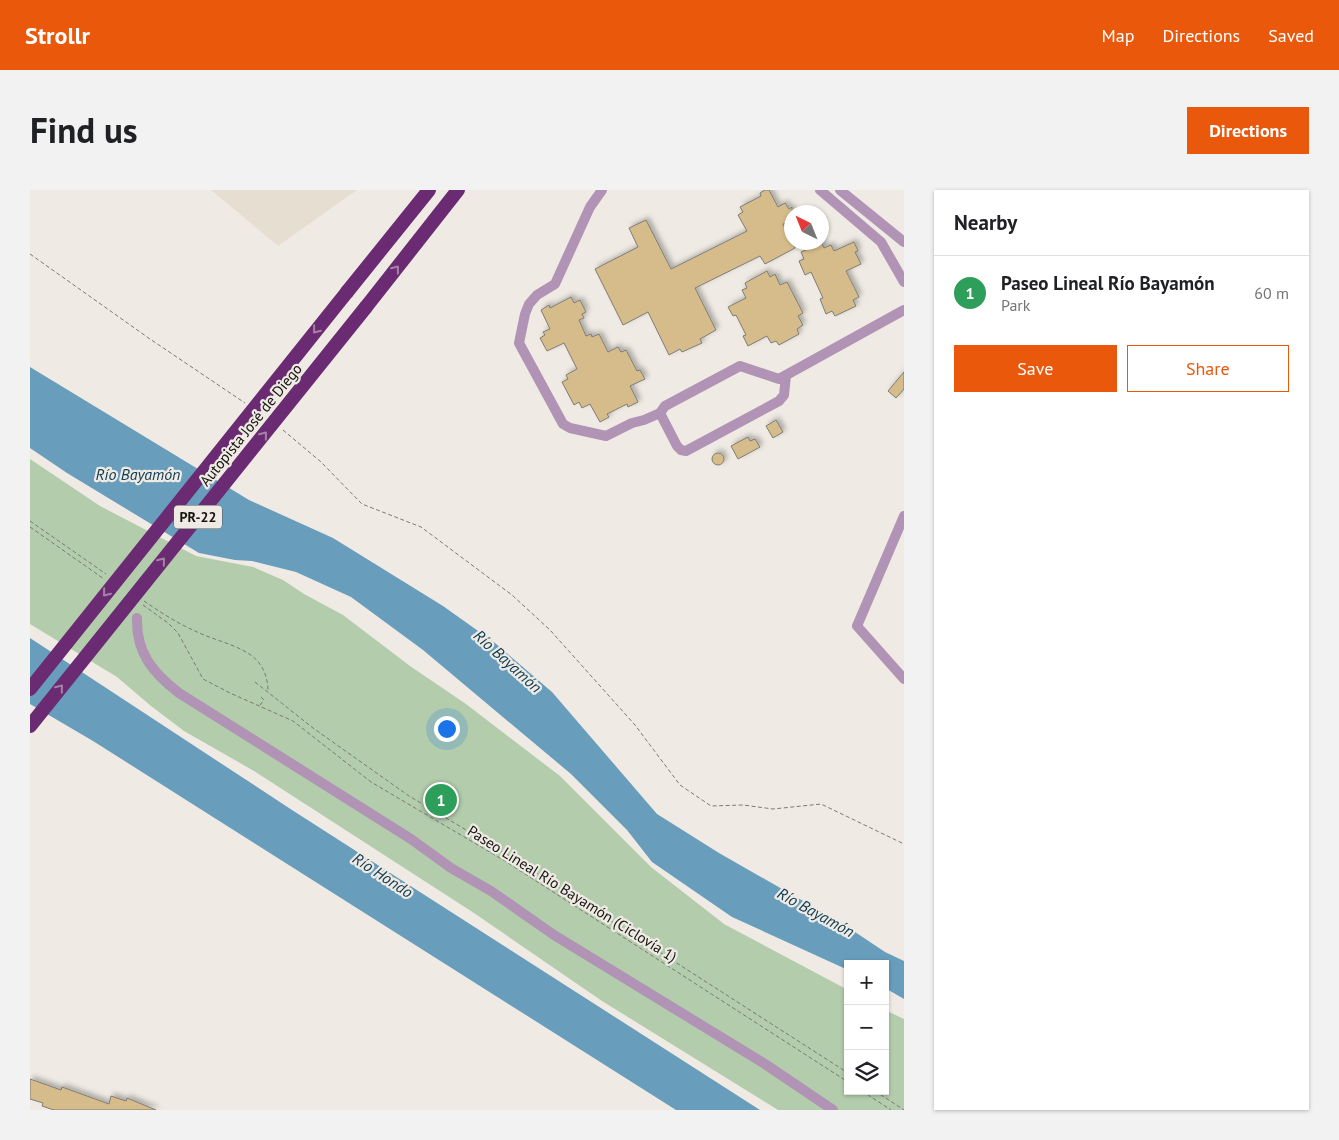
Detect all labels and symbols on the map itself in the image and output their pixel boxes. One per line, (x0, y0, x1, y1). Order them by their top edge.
north arrow (784, 205, 829, 250)
one-way arrow (390, 266, 398, 275)
one-way arrow (313, 324, 322, 333)
street label: Autopista José de Diego (195, 360, 306, 490)
one-way arrow (258, 431, 267, 440)
water label: Río Bayamón (96, 464, 180, 484)
road number: PR-22 (174, 506, 222, 528)
one-way arrow (156, 558, 165, 567)
one-way arrow (102, 588, 111, 597)
water label: Río Bayamón (470, 625, 546, 697)
one-way arrow (55, 685, 63, 694)
your location (434, 716, 460, 742)
pin: 1 (425, 781, 457, 819)
street label: Paseo Lineal Río Bayamón (Ciclovía 1) (464, 821, 680, 966)
water label: Río Hondo (349, 848, 417, 902)
water label: Río Bayamón (774, 883, 858, 941)

